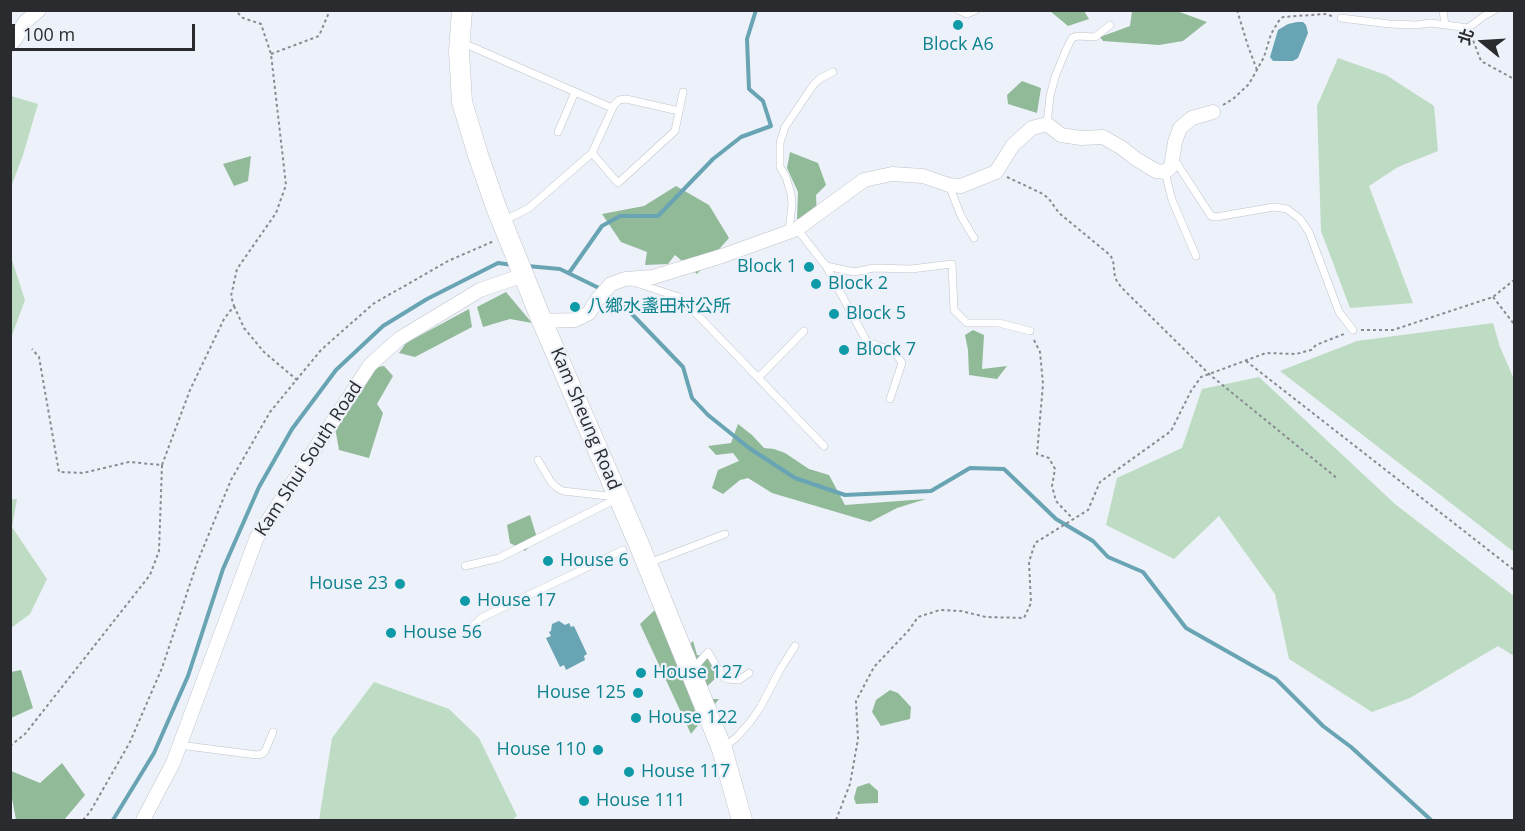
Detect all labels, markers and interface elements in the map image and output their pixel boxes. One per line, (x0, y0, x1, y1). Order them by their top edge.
scale bar (15, 12, 198, 50)
north arrow (1453, 12, 1513, 72)
marker: Block A6 (951, 18, 965, 32)
text: 100 m (23, 22, 75, 46)
text: 北 (1453, 25, 1479, 47)
place label: Block A6 (922, 34, 994, 56)
place label: Block 1 (737, 256, 797, 278)
marker: Block 1 (802, 260, 816, 274)
place label: Block 2 (828, 273, 888, 295)
marker: Block 2 (809, 277, 823, 291)
place label: 八鄉水盞田村公所 (587, 296, 731, 318)
marker: 八鄉水盞田村公所 (568, 300, 582, 314)
place label: Block 5 (846, 303, 906, 325)
marker: Block 5 (827, 307, 841, 321)
place label: Block 7 (856, 339, 916, 361)
marker: Block 7 (837, 343, 851, 357)
street label: Kam Sheung Road (545, 344, 625, 494)
street label: Kam Shui South Road (251, 377, 367, 541)
place label: House 6 (560, 550, 629, 572)
marker: House 6 (541, 554, 555, 568)
place label: House 23 (309, 573, 388, 595)
marker: House 23 (393, 577, 407, 591)
place label: House 17 (477, 590, 556, 612)
marker: House 17 (458, 594, 472, 608)
place label: House 56 (403, 622, 482, 644)
marker: House 56 (384, 626, 398, 640)
place label: House 127 (653, 662, 742, 684)
marker: House 127 (634, 666, 648, 680)
place label: House 125 (537, 682, 626, 704)
marker: House 125 (631, 686, 645, 700)
place label: House 122 (648, 707, 737, 729)
marker: House 122 (629, 711, 643, 725)
place label: House 110 (497, 739, 586, 761)
marker: House 110 (591, 743, 605, 757)
place label: House 117 (641, 761, 730, 783)
marker: House 117 (622, 765, 636, 779)
place label: House 111 (596, 790, 685, 812)
marker: House 111 (577, 794, 591, 808)

